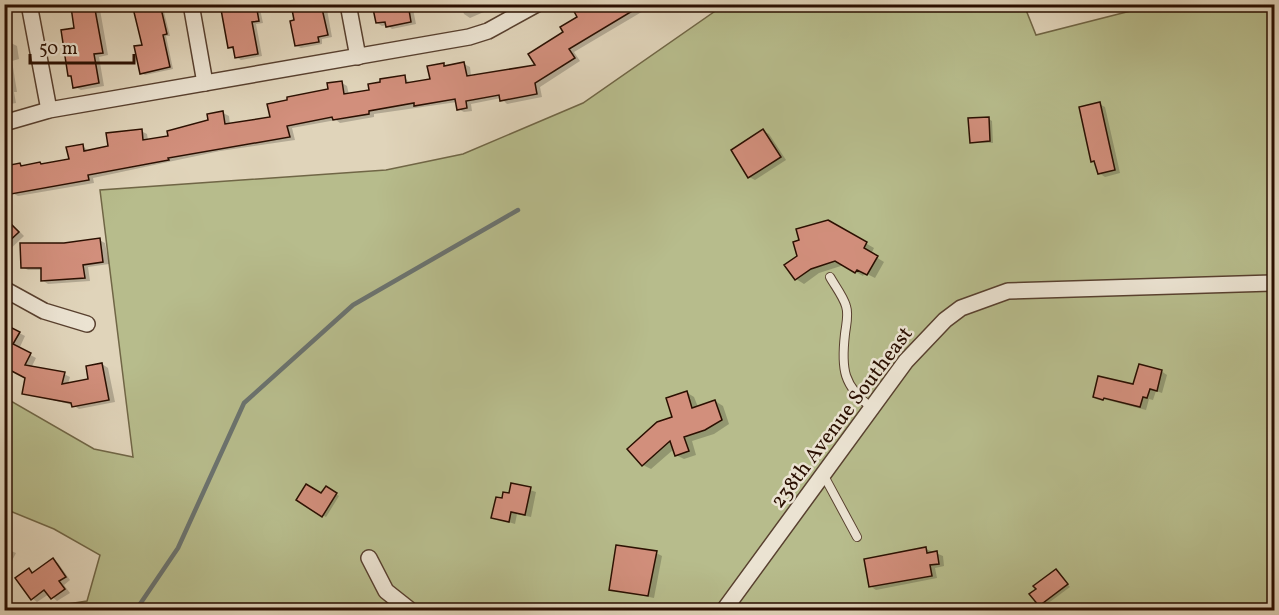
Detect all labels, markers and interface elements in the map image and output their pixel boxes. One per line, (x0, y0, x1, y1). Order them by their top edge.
scale bar (30, 27, 134, 65)
text: 50 m (39, 37, 78, 62)
street label: 238th Avenue Southeast (764, 321, 920, 515)

